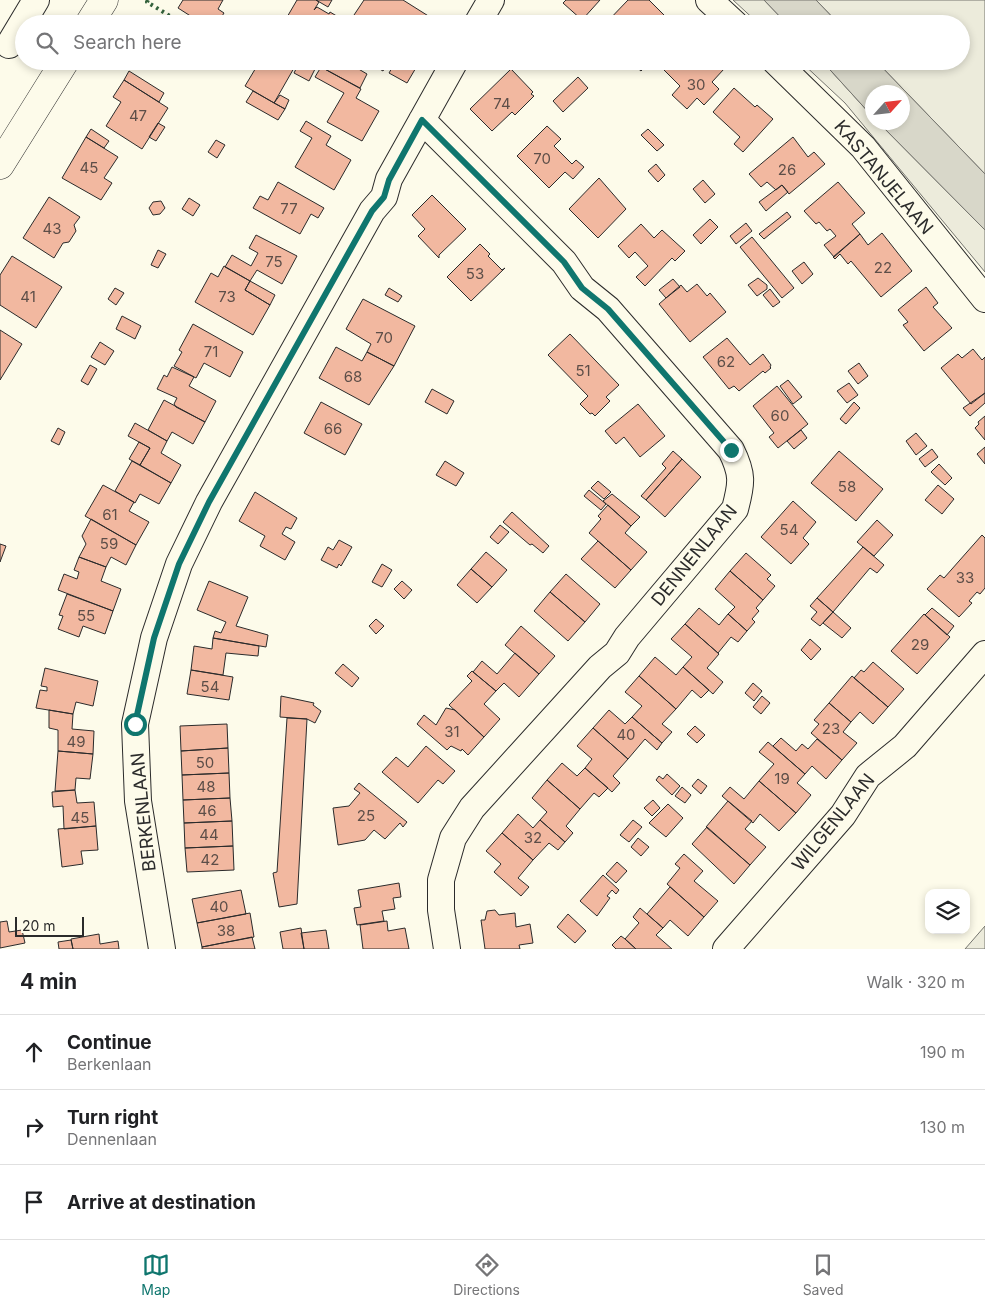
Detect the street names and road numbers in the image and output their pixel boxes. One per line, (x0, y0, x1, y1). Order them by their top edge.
street label: KASTANJELAAN (830, 116, 938, 238)
street label: DENNENLAAN (647, 500, 741, 610)
street label: BERKENLAAN (126, 751, 160, 873)
street label: WILGENLAAN (787, 769, 879, 875)

